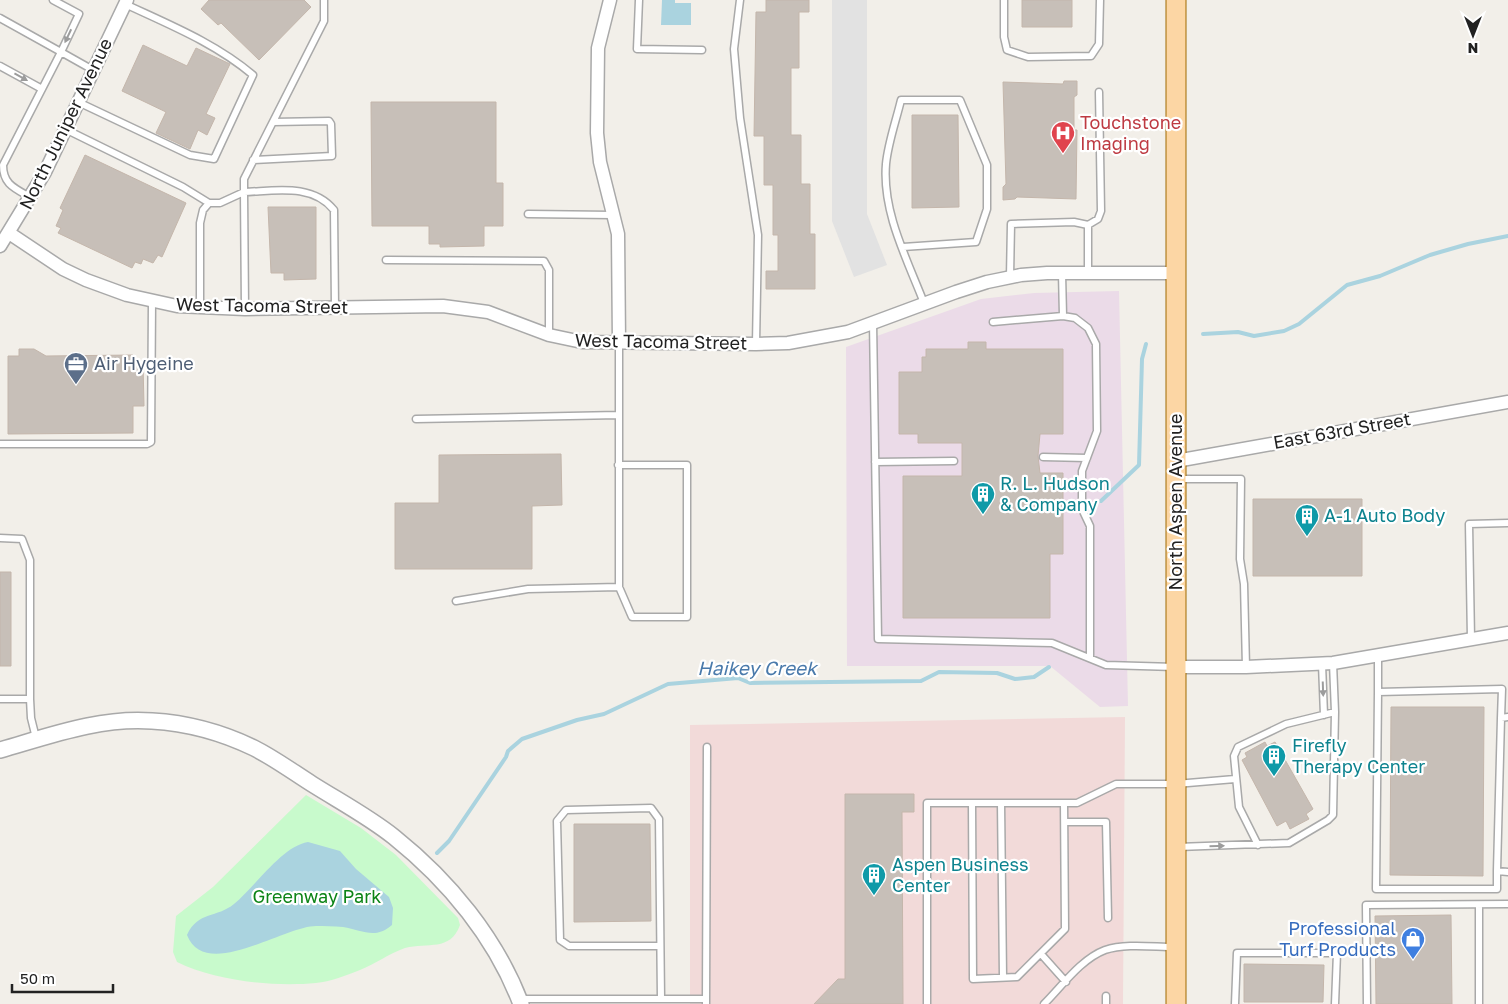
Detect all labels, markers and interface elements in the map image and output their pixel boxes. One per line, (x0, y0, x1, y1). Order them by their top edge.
north arrow (1448, 10, 1498, 60)
one-way arrow (64, 29, 72, 43)
street label: North Juniper Avenue (14, 34, 116, 213)
text: N (1468, 40, 1478, 57)
one-way arrow (14, 73, 27, 82)
place label: Touchstone Imaging (1080, 111, 1181, 154)
hospital icon: Touchstone Imaging (1050, 120, 1076, 154)
street label: West Tacoma Street (176, 292, 348, 318)
street label: West Tacoma Street (575, 328, 747, 354)
office icon: Air Hygeine (63, 351, 89, 385)
place label: Air Hygeine (94, 352, 194, 374)
street label: East 63rd Street (1271, 407, 1412, 453)
street label: North Aspen Avenue (1164, 414, 1186, 590)
place label: R. L. Hudson & Company (1000, 472, 1110, 515)
building icon: R. L. Hudson & Company (970, 481, 996, 515)
building icon: A-1 Auto Body (1294, 503, 1320, 537)
place label: A-1 Auto Body (1324, 504, 1445, 526)
water label: Haikey Creek (697, 656, 819, 679)
one-way arrow (1319, 682, 1327, 698)
place label: Firefly Therapy Center (1292, 734, 1425, 777)
building icon: Firefly Therapy Center (1261, 743, 1287, 777)
one-way arrow (1210, 842, 1226, 850)
place label: Aspen Business Center (892, 853, 1029, 896)
building icon: Aspen Business Center (861, 862, 887, 896)
park label: Greenway Park (253, 885, 381, 907)
place label: Professional Turf Products (1279, 917, 1396, 960)
shop icon: Professional Turf Products (1400, 926, 1426, 960)
scale bar (12, 962, 114, 994)
text: 50 m (20, 969, 55, 987)

